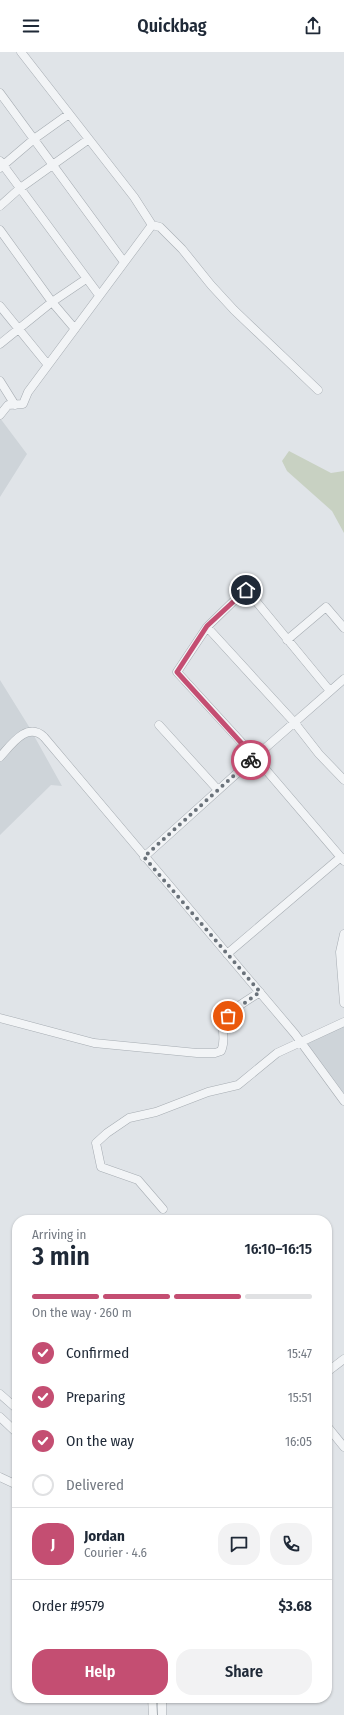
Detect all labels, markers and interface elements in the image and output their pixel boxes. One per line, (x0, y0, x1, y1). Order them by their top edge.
icon: menu (20, 15, 42, 37)
text: Quickbag (137, 15, 207, 37)
icon: share (302, 15, 324, 37)
pin (229, 573, 263, 607)
icon: home (235, 579, 257, 601)
courier (231, 740, 271, 780)
icon: bike (240, 749, 262, 771)
pin (211, 999, 245, 1033)
icon: bag (217, 1005, 239, 1027)
text: Arriving in (32, 1227, 86, 1242)
text: 16:10–16:15 (244, 1240, 312, 1258)
text: 3 min (32, 1241, 90, 1272)
text: On the way · 260 m (32, 1305, 132, 1320)
icon: check (32, 1342, 54, 1364)
text: Confirmed (66, 1344, 129, 1362)
text: 15:47 (287, 1346, 312, 1361)
icon: check (32, 1386, 54, 1408)
text: Preparing (66, 1388, 125, 1406)
text: 15:51 (288, 1390, 312, 1405)
icon: check (32, 1430, 54, 1452)
text: On the way (66, 1432, 134, 1450)
text: 16:05 (285, 1434, 312, 1449)
text: Delivered (66, 1476, 124, 1494)
button: chat (218, 1523, 260, 1565)
button: phone (270, 1523, 312, 1565)
text: Jordan (84, 1527, 125, 1545)
text: J (51, 1535, 55, 1553)
text: Courier · 4.6 (84, 1545, 147, 1560)
text: Order #9579 (32, 1597, 105, 1615)
text: $3.68 (278, 1597, 312, 1615)
button: Help (32, 1649, 168, 1695)
button: Share (176, 1649, 312, 1695)

